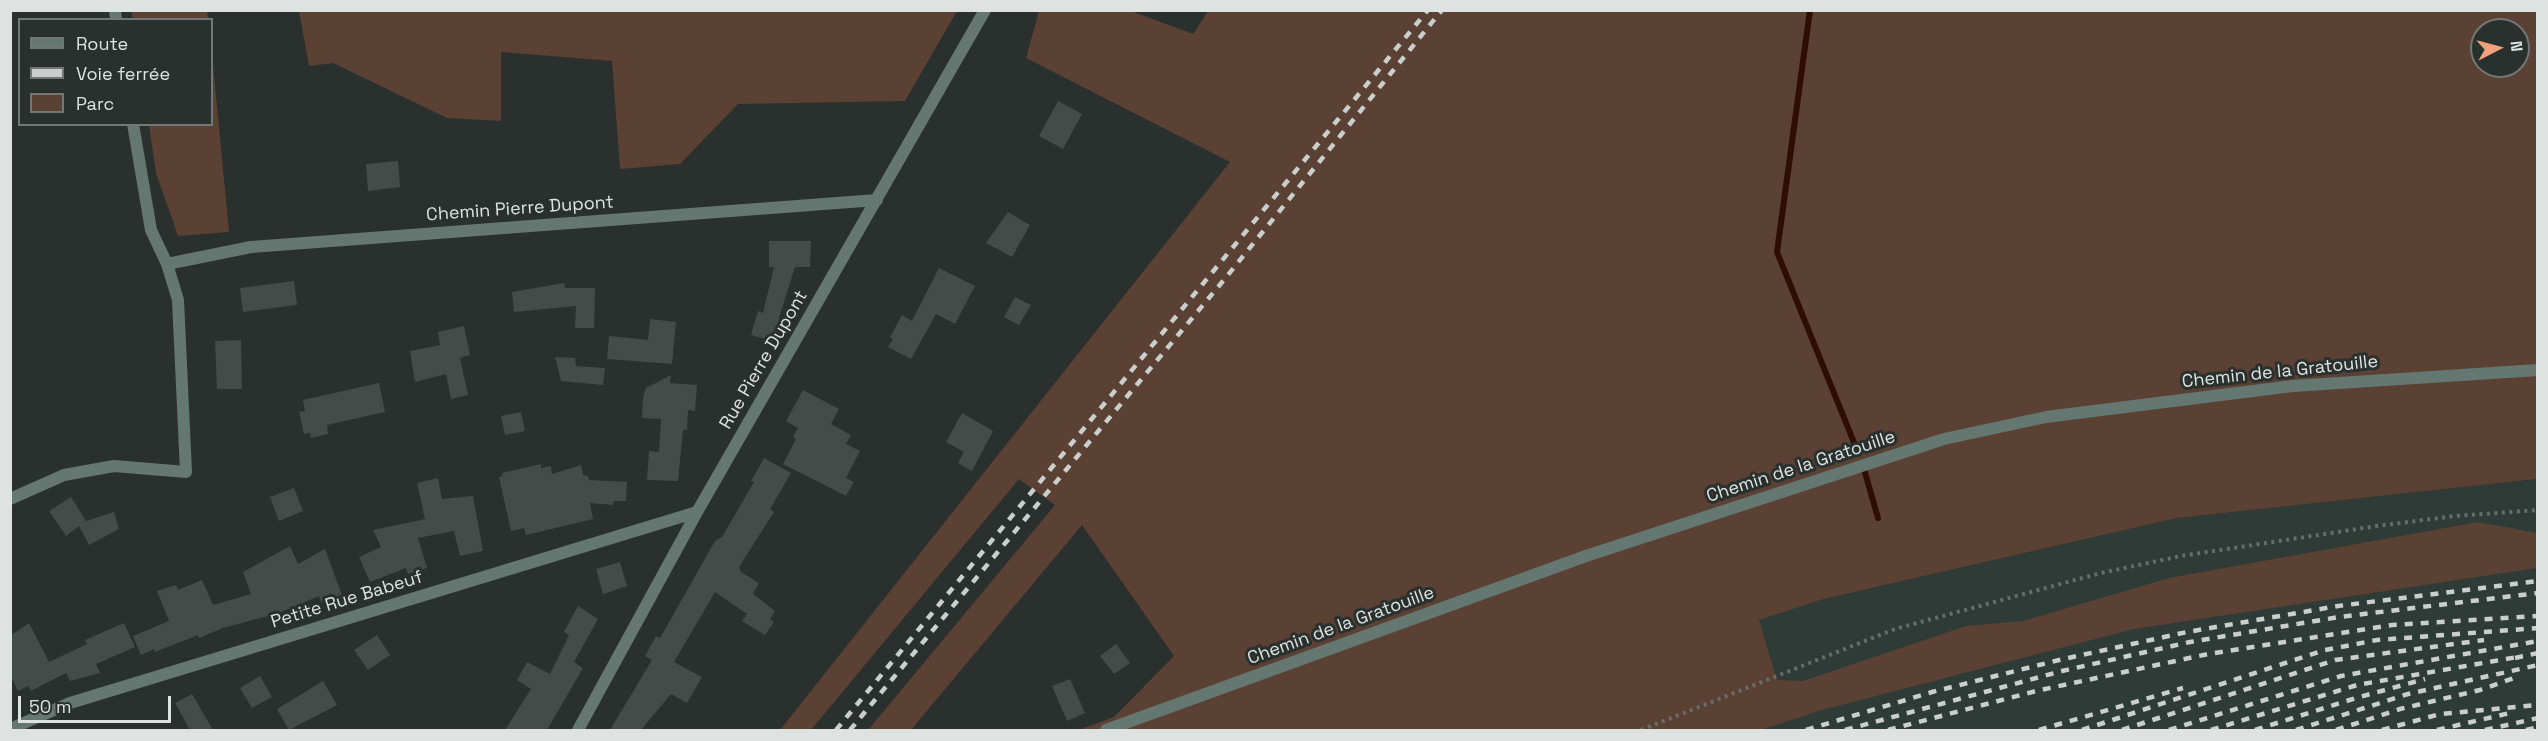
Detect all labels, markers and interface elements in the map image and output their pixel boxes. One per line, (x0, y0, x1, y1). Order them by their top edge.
legend (18, 18, 213, 126)
north arrow (2470, 18, 2530, 78)
text: Route (76, 32, 128, 55)
text: N (2505, 40, 2527, 53)
text: Voie ferrée (76, 62, 170, 85)
text: Parc (76, 92, 114, 115)
street label: Chemin Pierre Dupont (426, 192, 614, 226)
street label: Rue Pierre Dupont (715, 287, 813, 433)
street label: Chemin de la Gratouille (2181, 351, 2379, 393)
street label: Chemin de la Gratouille (1704, 426, 1898, 508)
street label: Petite Rue Babeuf (268, 567, 426, 633)
street label: Chemin de la Gratouille (1245, 582, 1437, 670)
scale bar (21, 684, 174, 722)
text: 50 m (29, 695, 71, 718)

